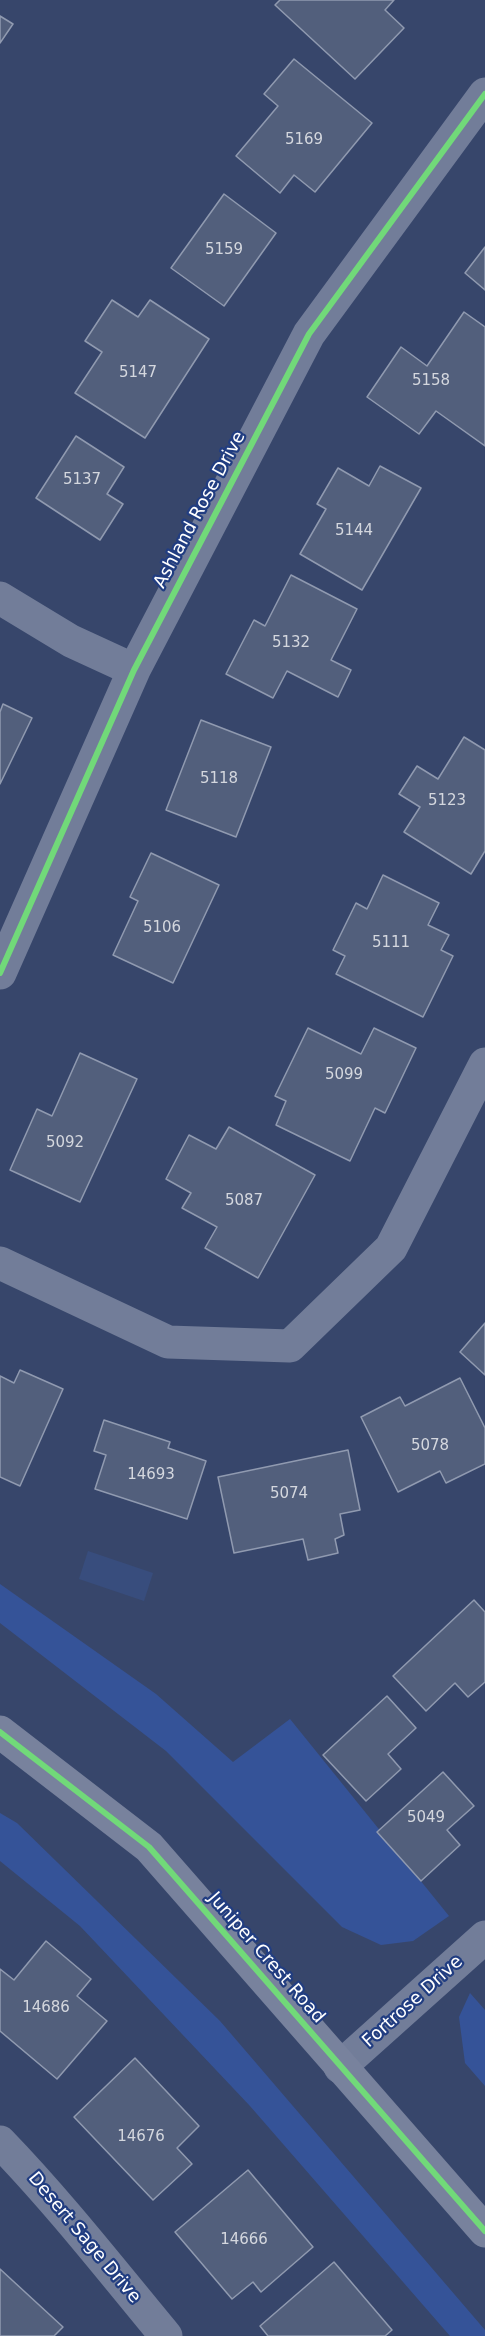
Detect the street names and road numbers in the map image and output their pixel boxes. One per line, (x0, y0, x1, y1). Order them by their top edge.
street label: Ashland Rose Drive (149, 428, 251, 592)
street label: Juniper Crest Road (203, 1888, 329, 2028)
street label: Fortrose Drive (358, 1951, 468, 2053)
street label: Desert Sage Drive (23, 2168, 145, 2308)

